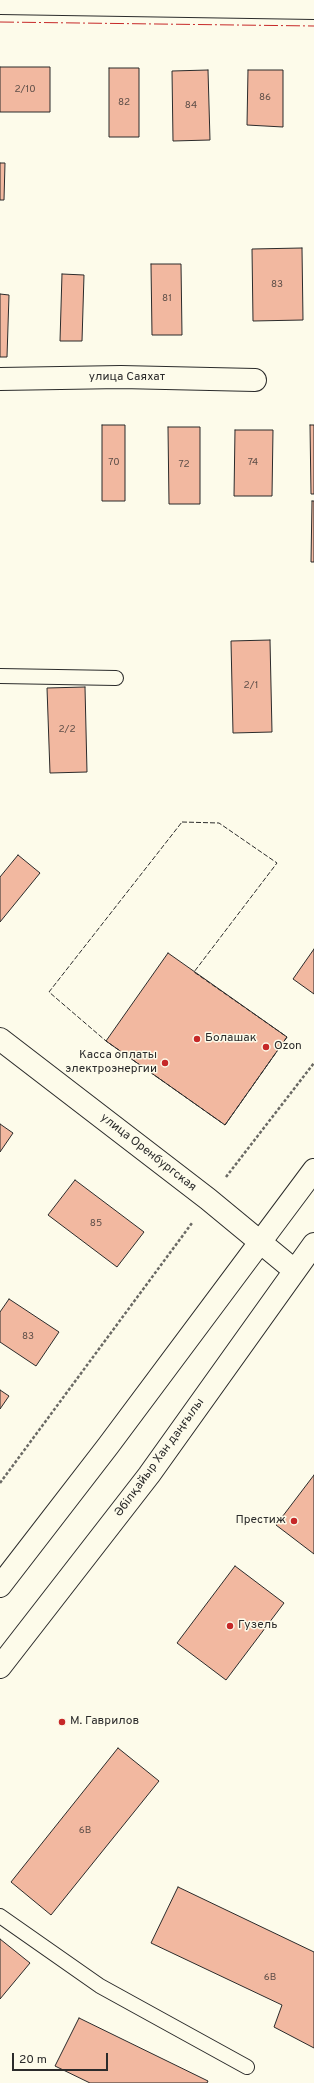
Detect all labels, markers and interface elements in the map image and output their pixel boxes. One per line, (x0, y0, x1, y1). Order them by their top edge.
house number: 2/10 (14, 84, 36, 96)
house number: 86 (259, 92, 271, 104)
house number: 82 (118, 97, 130, 109)
house number: 84 (185, 100, 197, 112)
house number: 83 (271, 279, 283, 291)
house number: 81 (162, 293, 172, 305)
street label: улица Саяхат (89, 371, 165, 385)
house number: 70 (108, 457, 120, 469)
house number: 74 (248, 457, 258, 469)
house number: 72 (178, 459, 190, 471)
house number: 2/1 (244, 680, 258, 692)
house number: 2/2 (58, 724, 76, 736)
place label: Болашак (205, 1032, 257, 1046)
marker: Болашак (192, 1034, 202, 1044)
place label: Ozon (274, 1040, 302, 1054)
marker: Ozon (261, 1042, 271, 1052)
place label: Касса оплаты электроэнергии (65, 1049, 157, 1077)
marker: Касса оплаты электроэнергии (160, 1058, 170, 1068)
street label: улица Оренбургская (97, 1111, 199, 1195)
house number: 85 (90, 1218, 102, 1230)
house number: 83 (22, 1331, 34, 1343)
street label: Әбілқайыр Хан даңғылы (112, 1396, 208, 1520)
place label: Престиж (235, 1514, 286, 1528)
marker: Престиж (289, 1516, 299, 1526)
place label: Гузель (238, 1619, 277, 1633)
marker: Гузель (225, 1621, 235, 1631)
place label: М. Гаврилов (70, 1715, 139, 1729)
marker: М. Гаврилов (57, 1717, 67, 1727)
house number: 6В (79, 1825, 91, 1837)
house number: 6В (264, 1972, 276, 1984)
scale bar (14, 2045, 110, 2071)
text: 20 m (19, 2052, 47, 2068)

